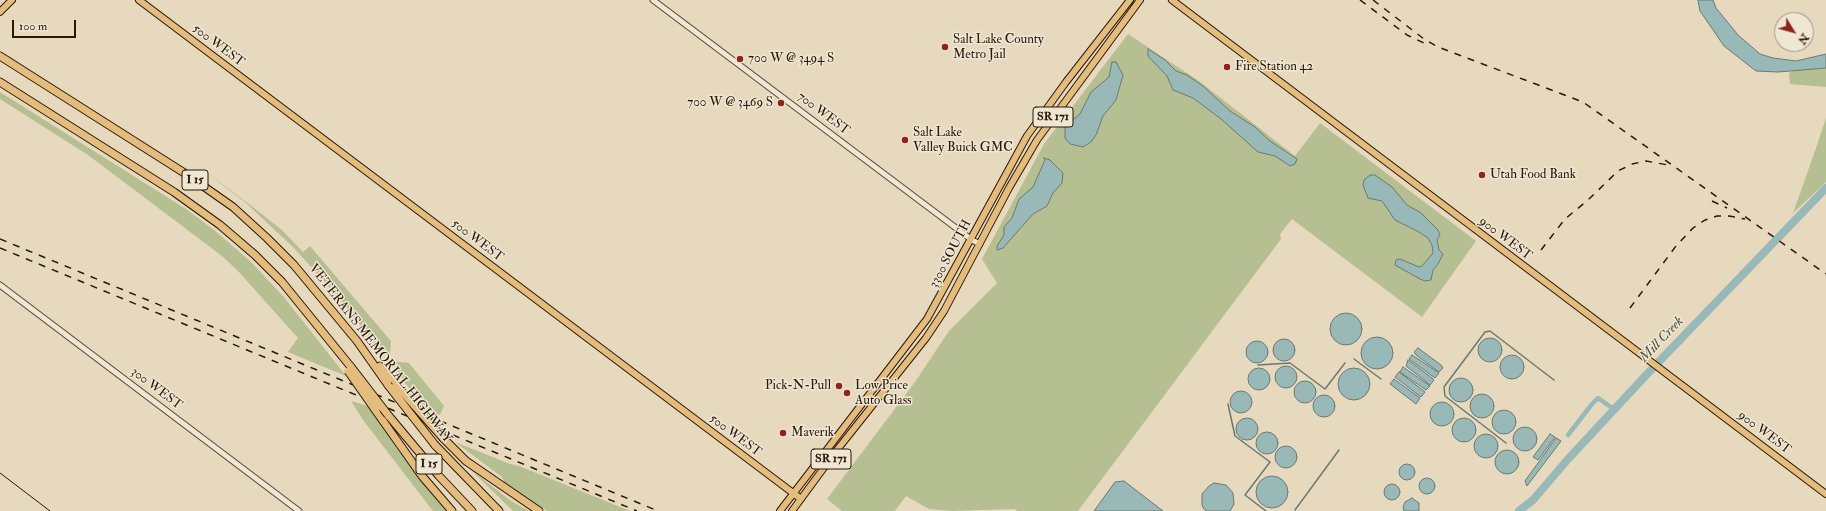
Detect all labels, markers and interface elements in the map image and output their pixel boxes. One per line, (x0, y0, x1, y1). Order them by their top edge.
scale bar (14, 12, 78, 38)
north arrow (1774, 12, 1814, 52)
text: 100 m (19, 19, 47, 34)
street label: 500 WEST (189, 21, 247, 71)
text: N (1795, 31, 1811, 47)
place label: Salt Lake County Metro Jail (953, 32, 1044, 63)
marker: Salt Lake County Metro Jail (940, 42, 950, 52)
place label: 700 W @ 3494 S (748, 51, 834, 67)
marker: 700 W @ 3494 S (735, 54, 745, 64)
place label: Fire Station 42 (1235, 59, 1313, 75)
marker: Fire Station 42 (1222, 62, 1232, 72)
street label: 700 WEST (794, 89, 852, 139)
place label: 700 W @ 3469 S (687, 95, 773, 111)
marker: 700 W @ 3469 S (776, 98, 786, 108)
road number: SR 171 (1033, 107, 1073, 127)
place label: Salt Lake Valley Buick GMC (913, 125, 1013, 156)
marker: Salt Lake Valley Buick GMC (900, 135, 910, 145)
place label: Utah Food Bank (1490, 167, 1576, 183)
road number: I 15 (182, 170, 208, 190)
marker: Utah Food Bank (1477, 170, 1487, 180)
street label: 900 WEST (1475, 214, 1535, 264)
street label: 500 WEST (448, 216, 506, 266)
street label: 3300 SOUTH (927, 217, 975, 291)
street label: VETERANS MEMORIAL HIGHWAY (305, 261, 455, 447)
water label: Mill Creek (1636, 314, 1688, 366)
street label: 300 WEST (127, 365, 185, 413)
place label: Pick-N-Pull (765, 378, 831, 394)
place label: Low Price Auto Glass (855, 378, 912, 409)
marker: Pick-N-Pull (834, 381, 844, 391)
marker: Low Price Auto Glass (842, 388, 852, 398)
street label: 900 WEST (1734, 408, 1794, 458)
street label: 500 WEST (706, 411, 764, 461)
place label: Maverik (791, 425, 834, 441)
marker: Maverik (778, 428, 788, 438)
road number: SR 171 (811, 449, 851, 469)
road number: I 15 (416, 454, 442, 474)

